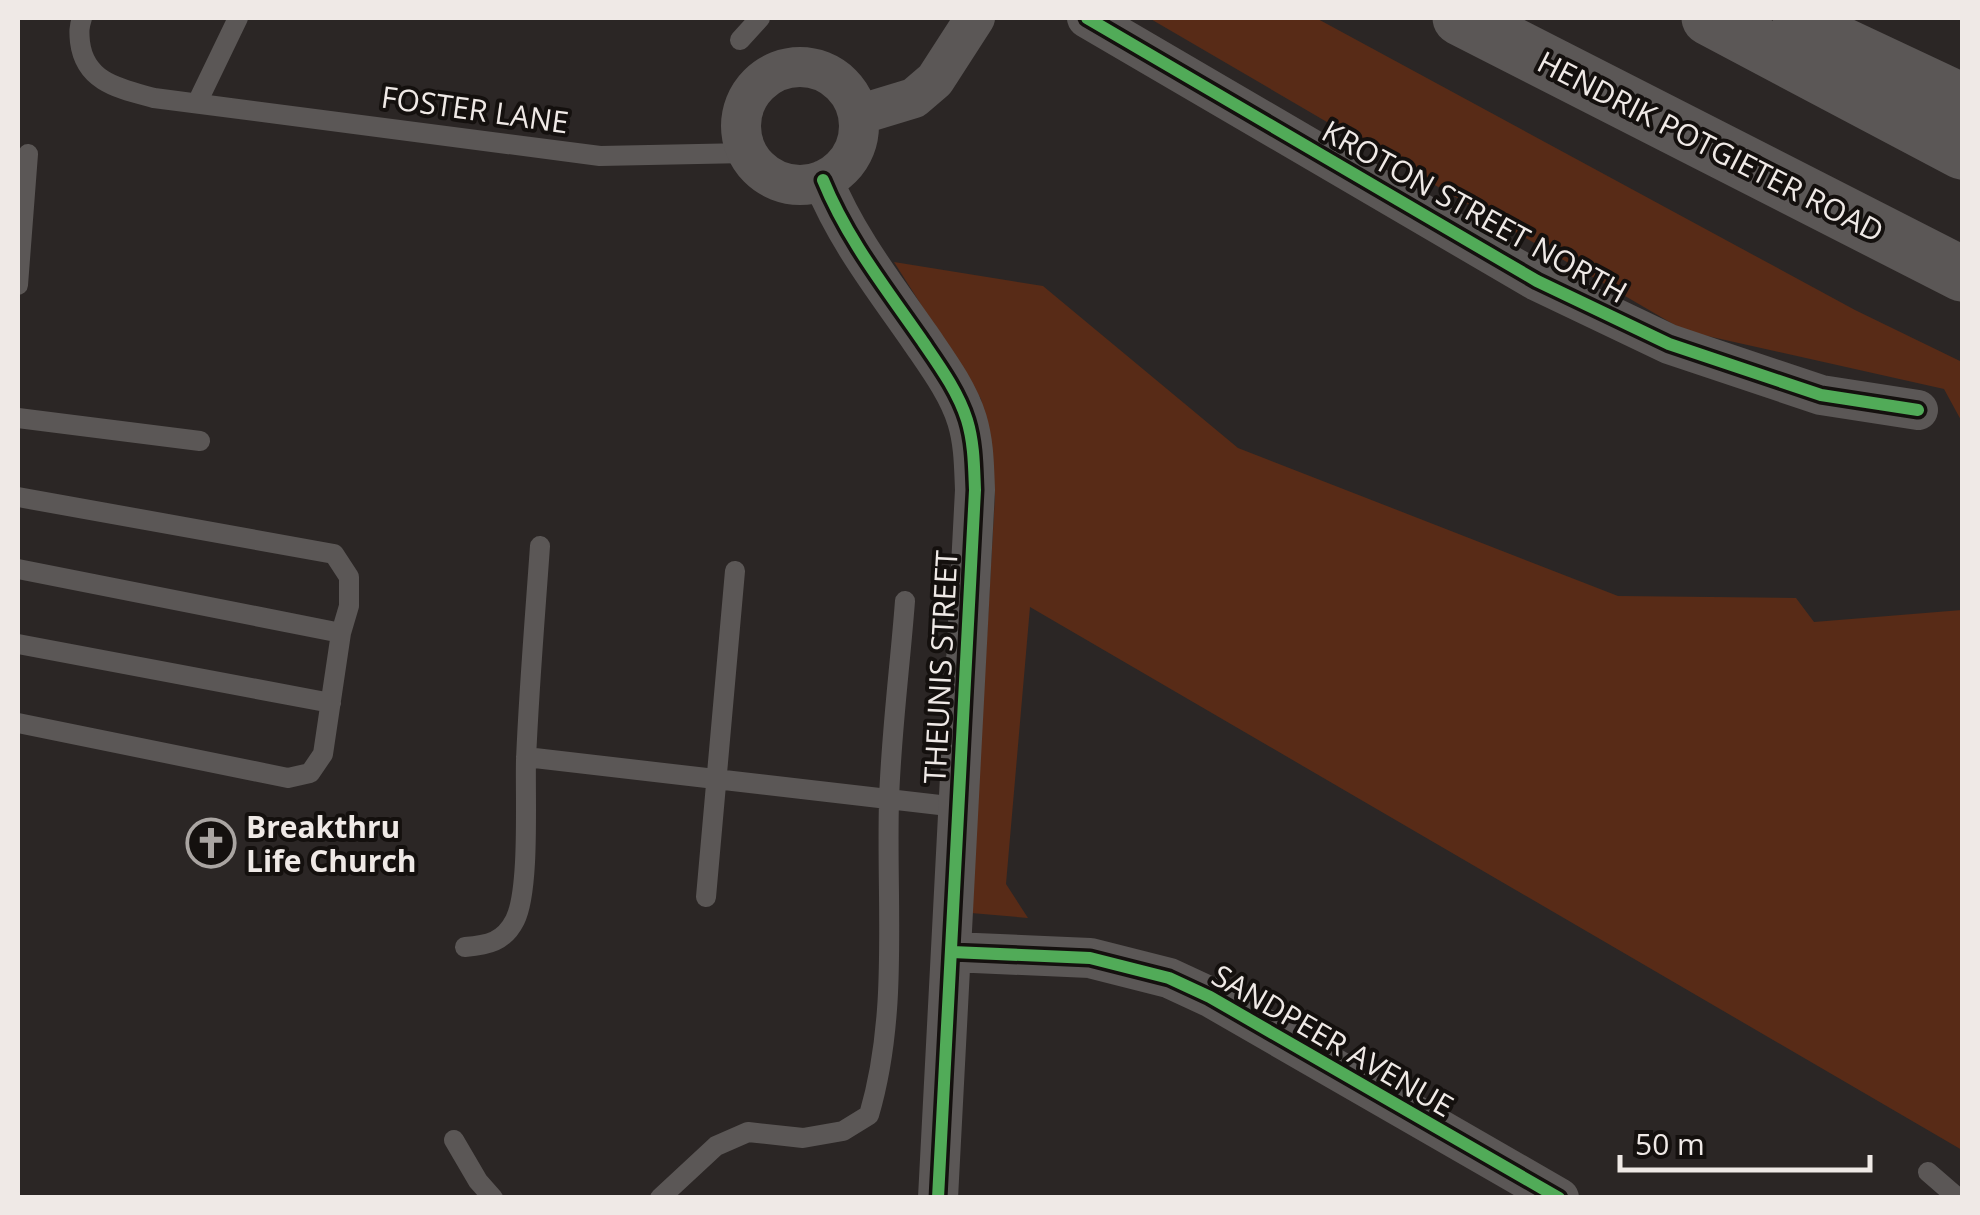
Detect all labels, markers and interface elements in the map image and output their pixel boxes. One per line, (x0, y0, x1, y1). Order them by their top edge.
street label: HENDRIK POTGIETER ROAD (1531, 41, 1891, 251)
street label: FOSTER LANE (379, 76, 571, 142)
street label: KROTON STREET NORTH (1315, 110, 1635, 312)
street label: THEUNIS STREET (913, 549, 967, 785)
place label: Breakthru Life Church (246, 806, 417, 881)
church icon: Breakthru Life Church (185, 817, 237, 869)
street label: SANDPEER AVENUE (1205, 954, 1461, 1126)
scale bar (1620, 1110, 1870, 1172)
text: 50 m (1635, 1123, 1705, 1164)

